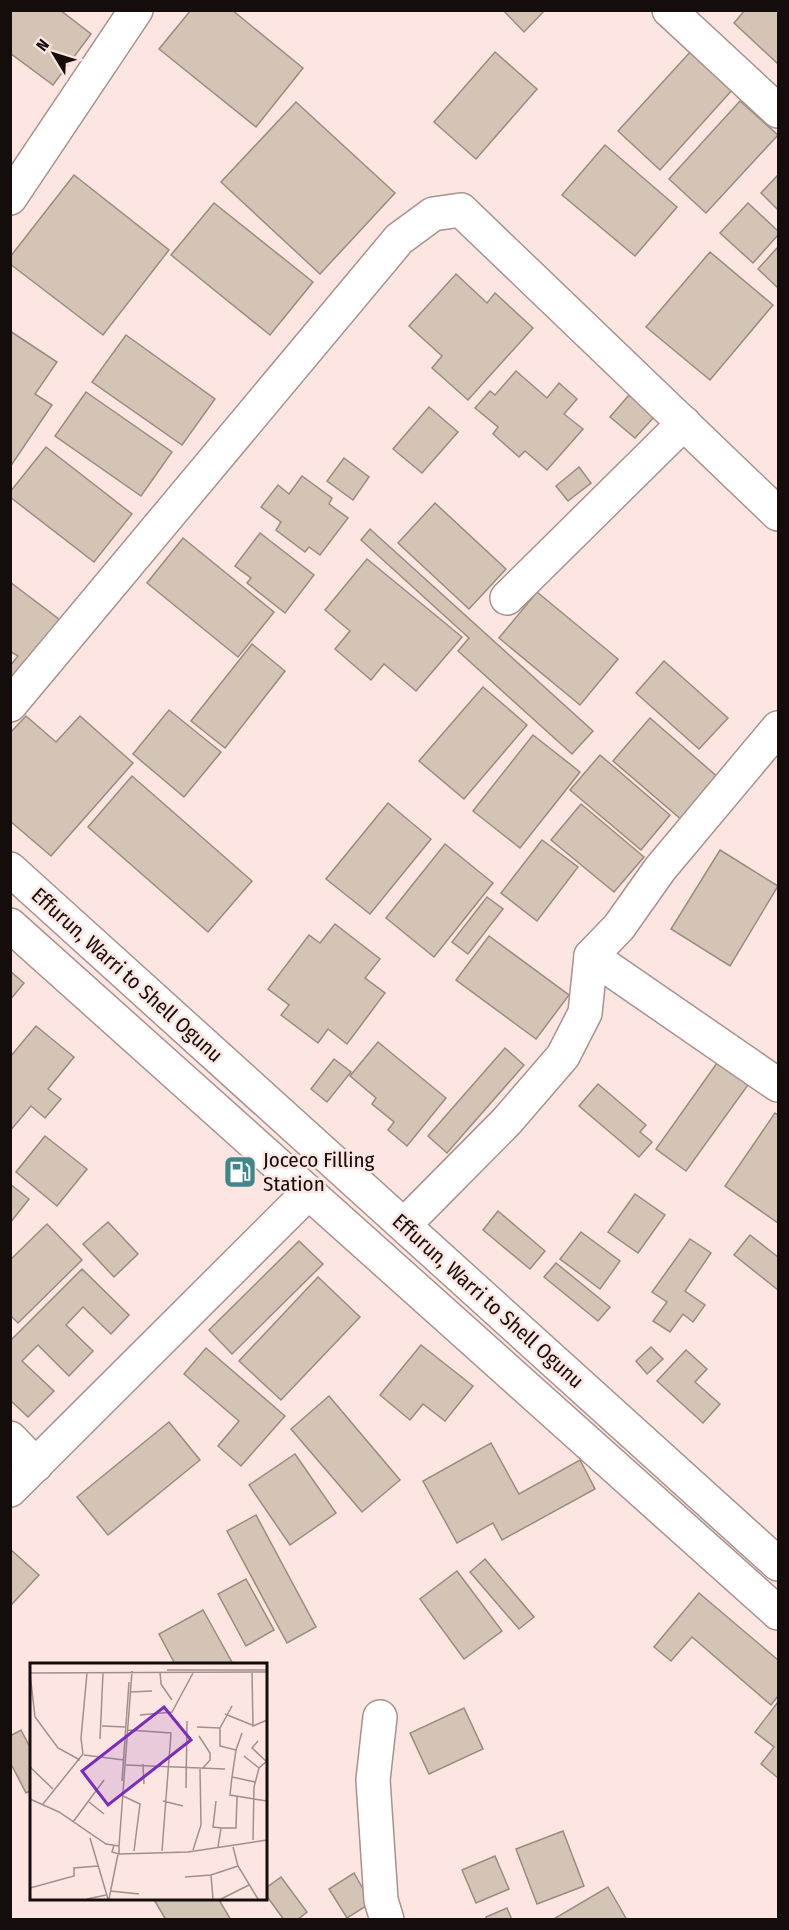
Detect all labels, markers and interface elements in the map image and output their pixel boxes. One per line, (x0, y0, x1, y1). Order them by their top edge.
north arrow (24, 24, 84, 84)
text: N (32, 35, 53, 55)
street label: Effurun, Warri to Shell Ogunu (26, 882, 228, 1068)
place label: Joceco Filling Station (263, 1147, 375, 1197)
fuel station icon: Joceco Filling Station (222, 1154, 258, 1190)
street label: Effurun, Warri to Shell Ogunu (387, 1208, 589, 1394)
inset map (30, 1663, 267, 1900)

